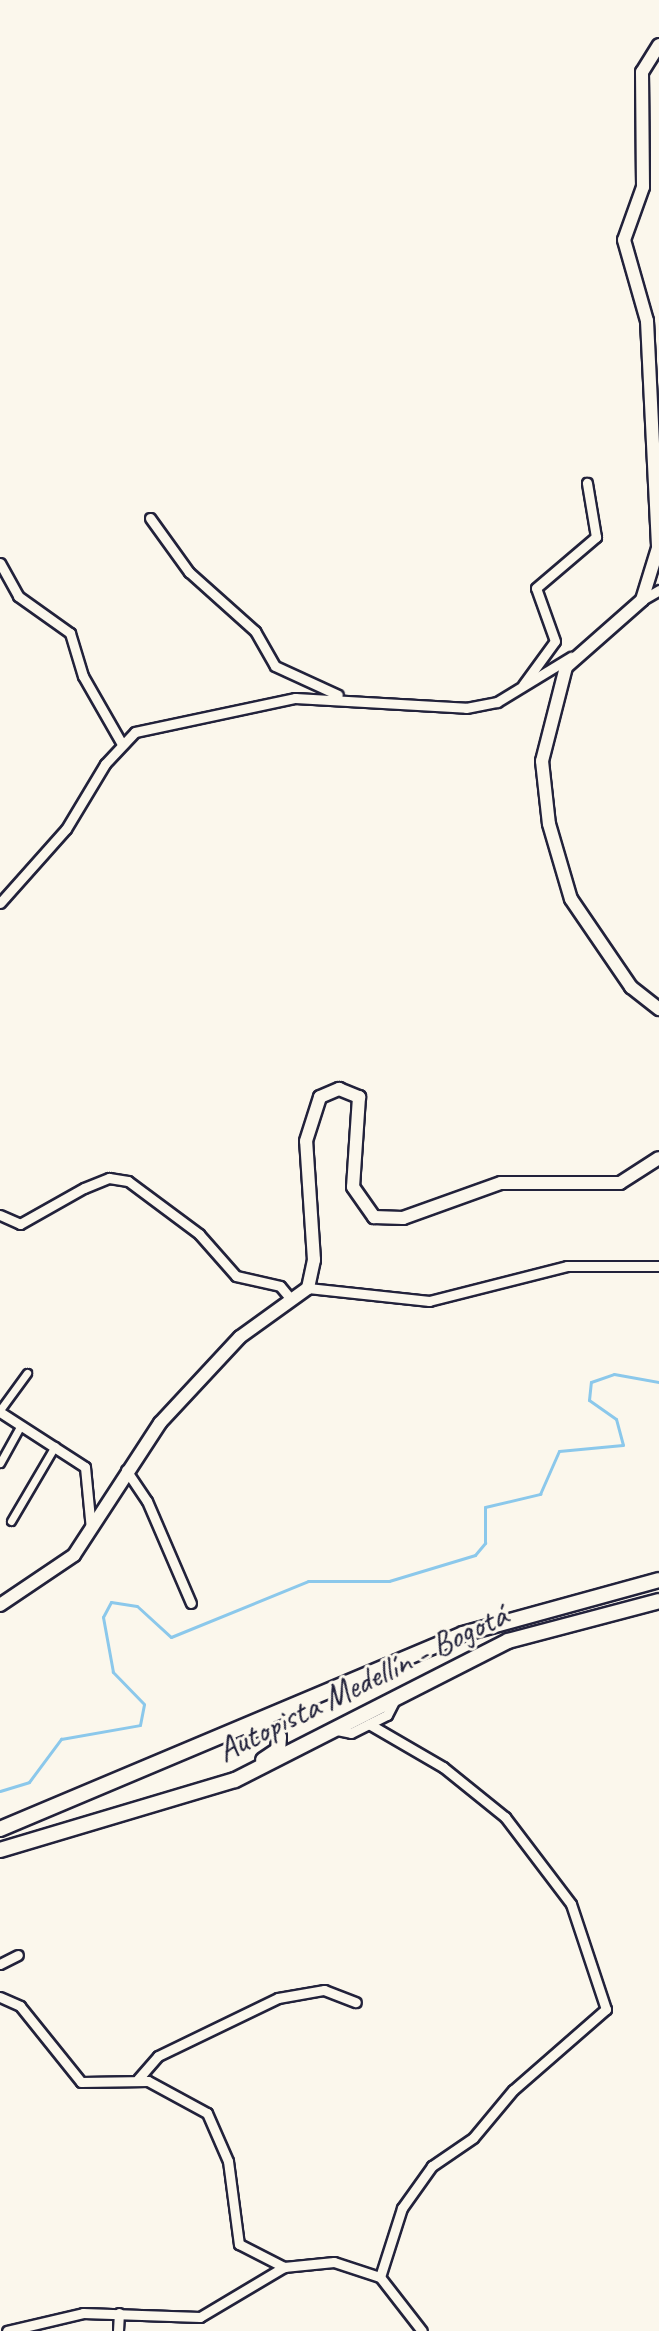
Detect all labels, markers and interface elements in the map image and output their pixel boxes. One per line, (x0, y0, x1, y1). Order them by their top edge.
street label: Autopista Medellín - Bogotá (210, 1594, 514, 1770)

